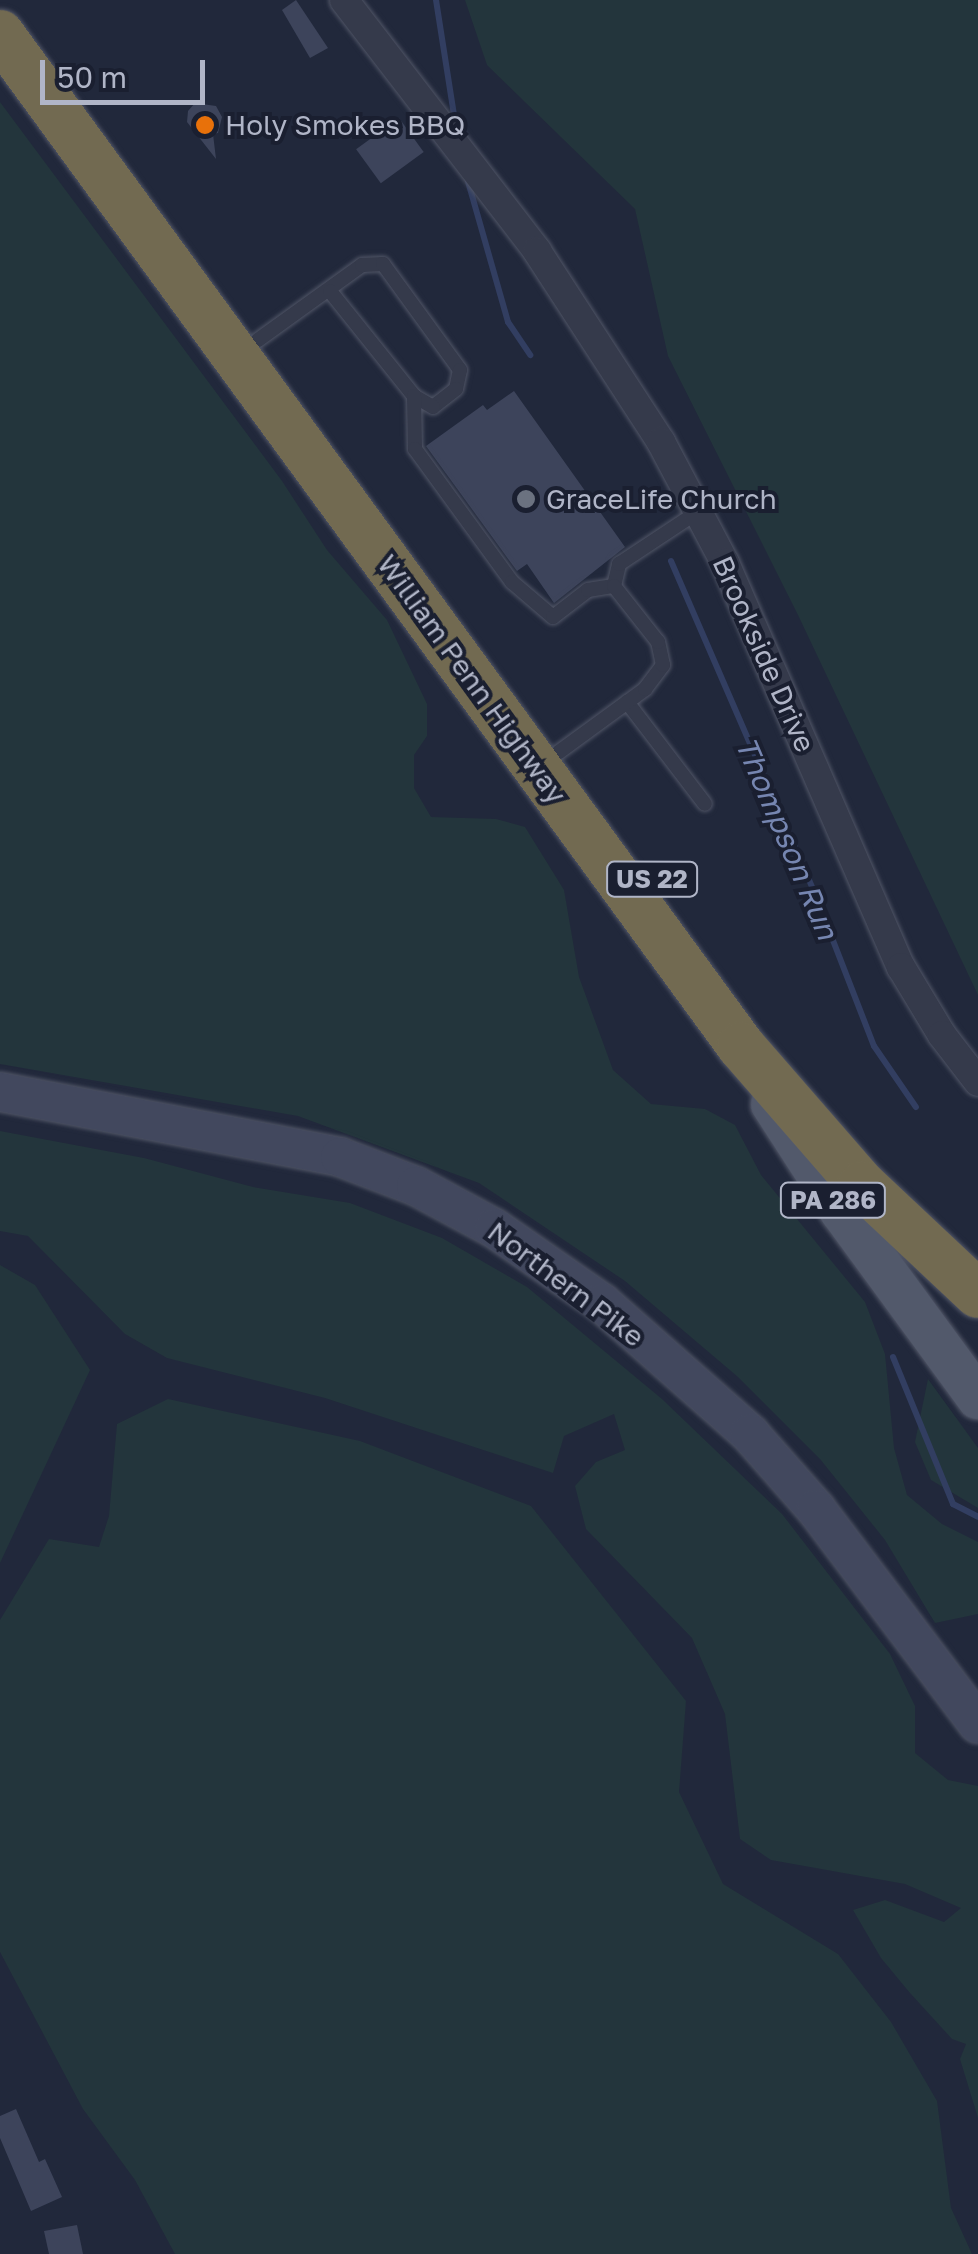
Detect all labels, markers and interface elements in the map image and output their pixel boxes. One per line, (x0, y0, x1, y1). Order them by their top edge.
scale bar (45, 40, 210, 102)
text: 50 m (57, 59, 127, 95)
place label: Holy Smokes BBQ (225, 108, 465, 142)
marker: Holy Smokes BBQ (194, 114, 216, 136)
place label: GraceLife Church (546, 482, 777, 516)
marker: GraceLife Church (515, 488, 537, 510)
street label: William Penn Highway (370, 548, 574, 810)
street label: Brookside Drive (706, 551, 822, 757)
water label: Thompson Run (728, 731, 846, 945)
road number: US 22 (604, 859, 700, 899)
road number: PA 286 (778, 1180, 888, 1220)
street label: Northern Pike (481, 1214, 651, 1354)

